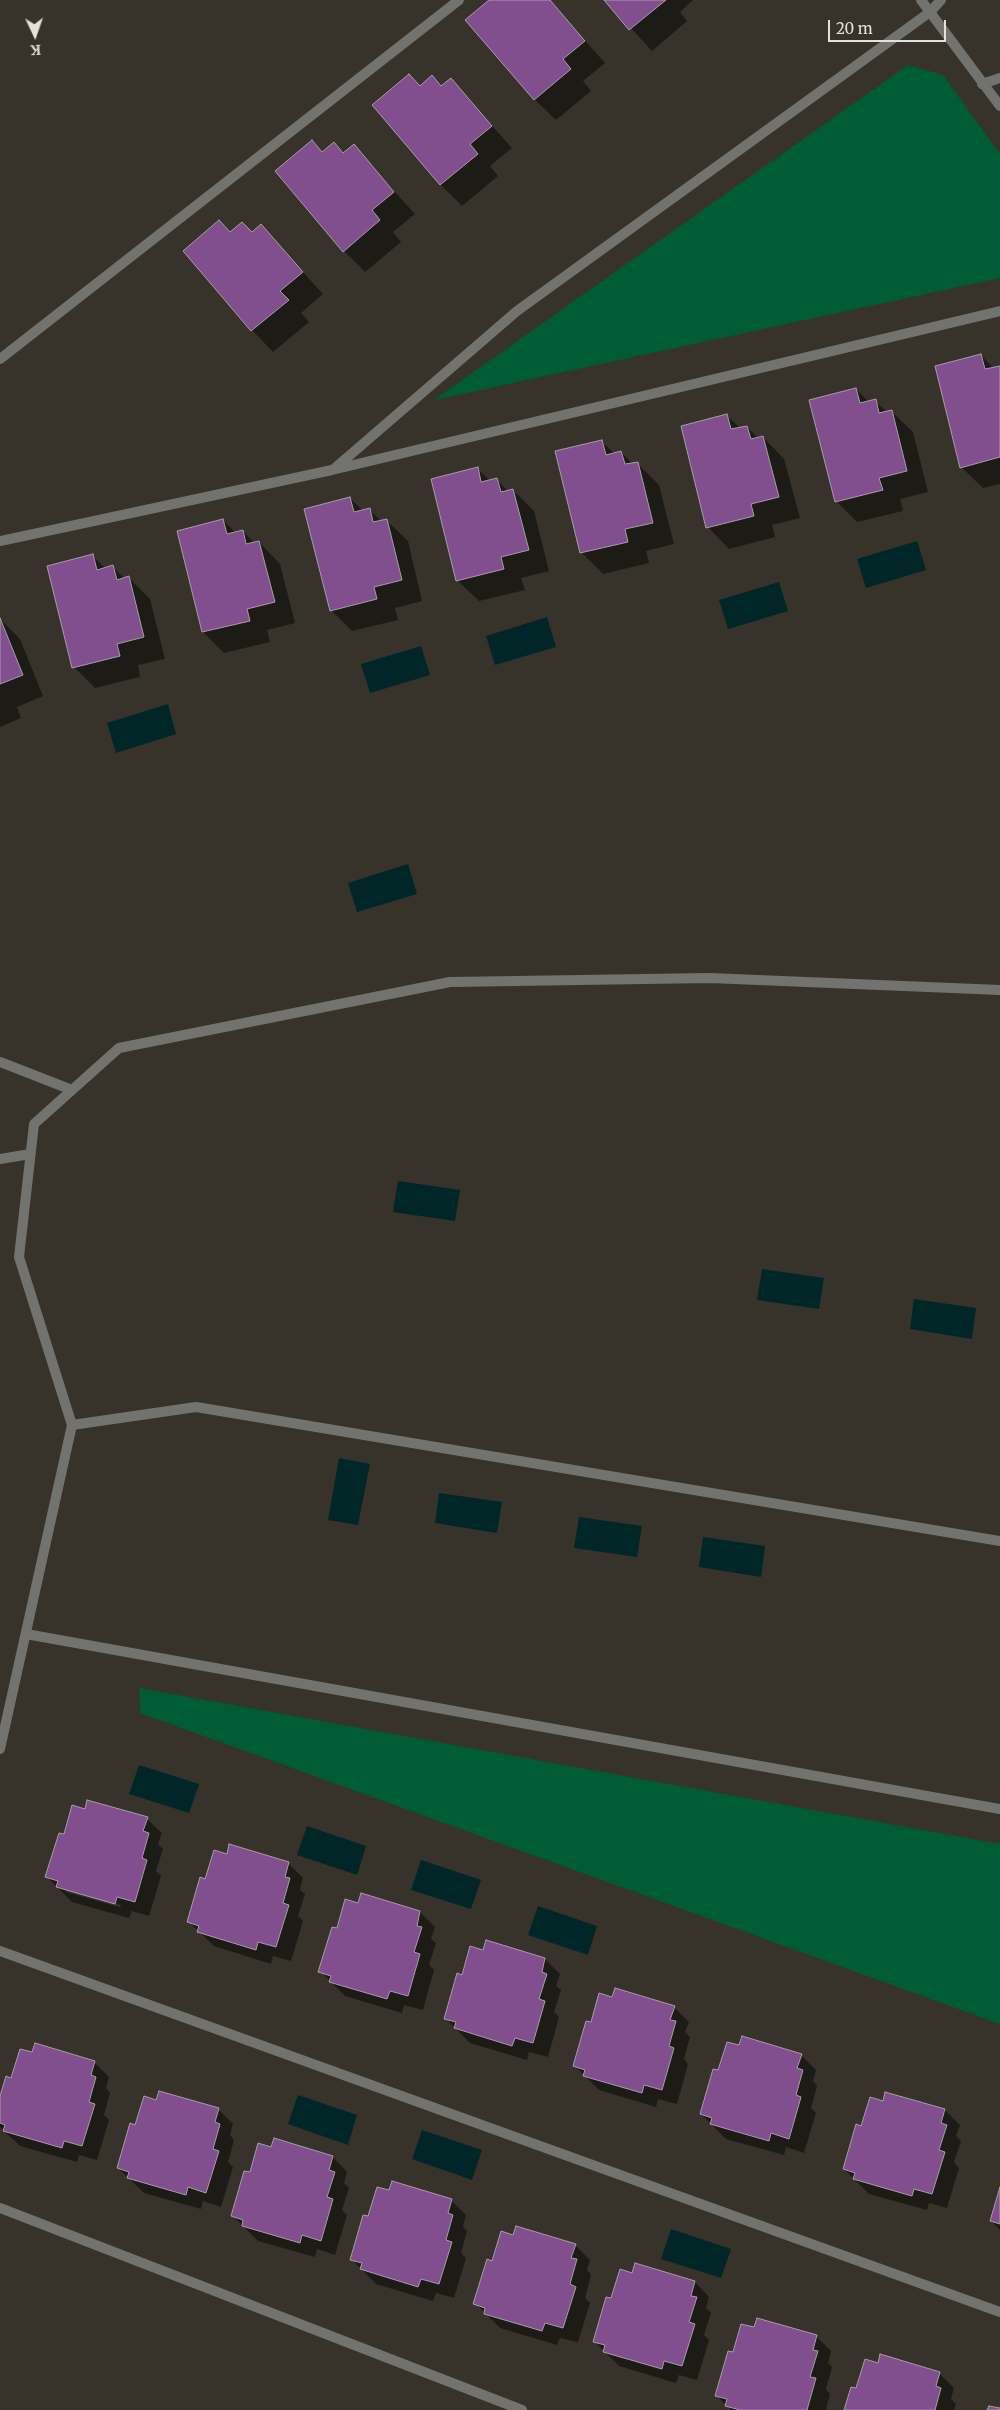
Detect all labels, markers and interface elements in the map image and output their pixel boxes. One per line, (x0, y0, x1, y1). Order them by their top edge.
north arrow (10, 10, 60, 60)
scale bar (830, 10, 948, 42)
text: 20 m (836, 19, 873, 38)
text: K (30, 41, 41, 59)

